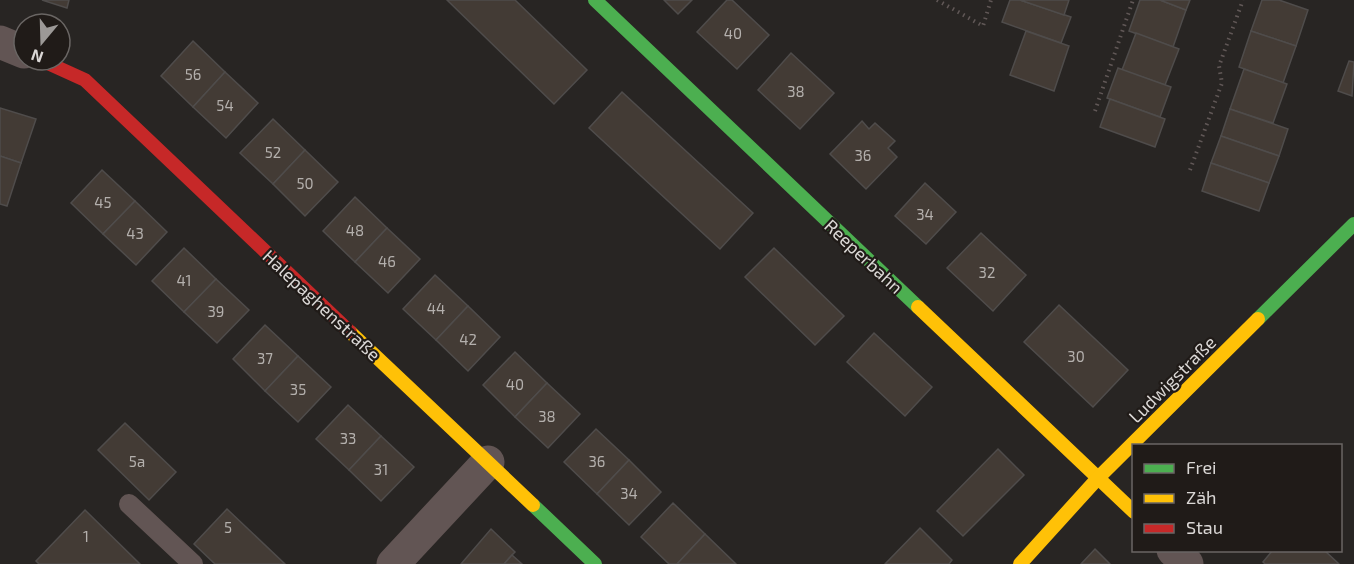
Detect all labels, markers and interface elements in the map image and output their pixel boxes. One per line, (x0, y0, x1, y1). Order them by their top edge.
north arrow (12, 12, 72, 72)
house number: 40 (724, 24, 742, 42)
text: N (28, 46, 46, 68)
house number: 56 (185, 65, 201, 83)
house number: 38 (787, 82, 805, 100)
house number: 54 (216, 96, 234, 114)
house number: 52 (265, 143, 281, 161)
house number: 36 (855, 146, 871, 164)
house number: 50 (296, 174, 314, 192)
house number: 45 (94, 193, 112, 211)
house number: 34 (916, 205, 934, 223)
street label: Reeperbahn (820, 214, 908, 298)
house number: 48 (346, 221, 364, 239)
house number: 43 (126, 224, 144, 242)
street label: Halepaghenstraße (259, 245, 385, 365)
house number: 46 (378, 252, 396, 270)
house number: 32 (979, 263, 995, 281)
house number: 41 (176, 271, 192, 289)
house number: 44 (427, 299, 445, 317)
house number: 39 (208, 302, 224, 320)
house number: 42 (459, 330, 477, 348)
street label: Ludwigstraße (1124, 331, 1220, 427)
house number: 30 (1067, 347, 1085, 365)
house number: 37 (257, 349, 273, 367)
house number: 40 (506, 375, 524, 393)
house number: 35 (290, 380, 306, 398)
house number: 38 (538, 407, 556, 425)
house number: 33 (340, 429, 356, 447)
legend (1132, 444, 1342, 552)
house number: 5a (129, 452, 145, 470)
house number: 36 (589, 452, 605, 470)
text: Frei (1186, 456, 1217, 478)
house number: 31 (374, 460, 388, 478)
house number: 34 (620, 484, 638, 502)
text: Zäh (1186, 486, 1217, 508)
text: Stau (1186, 516, 1223, 538)
house number: 5 (224, 518, 232, 536)
house number: 1 (83, 527, 89, 545)

